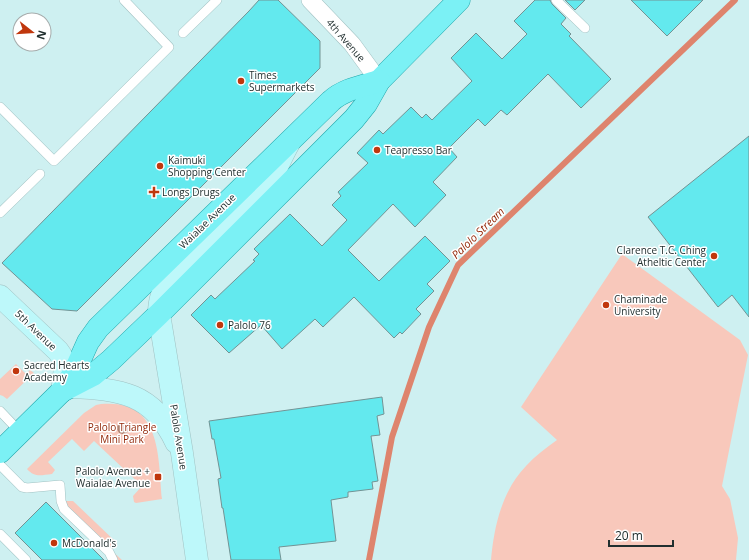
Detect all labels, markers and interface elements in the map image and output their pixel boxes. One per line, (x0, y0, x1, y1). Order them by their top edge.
north arrow (12, 12, 52, 52)
street label: 4th Avenue (323, 15, 369, 65)
text: N (34, 29, 51, 42)
place label: Times Supermarkets (249, 68, 315, 94)
marker: Times Supermarkets (236, 76, 246, 86)
place label: Teapresso Bar (385, 143, 452, 157)
marker: Teapresso Bar (372, 145, 382, 155)
place label: Kaimuki Shopping Center (168, 153, 246, 179)
marker: Kaimuki Shopping Center (155, 161, 165, 171)
place label: Longs Drugs (162, 185, 220, 199)
marker: Longs Drugs (149, 187, 159, 197)
street label: Waialae Avenue (176, 190, 239, 252)
water label: Palolo Stream (448, 204, 507, 262)
place label: Clarence T.C. Ching Atheltic Center (617, 243, 707, 269)
marker: Clarence T.C. Ching Atheltic Center (709, 251, 719, 261)
place label: Chaminade University (614, 292, 668, 318)
marker: Chaminade University (601, 300, 611, 310)
street label: 5th Avenue (12, 307, 60, 354)
place label: Palolo 76 (228, 318, 271, 332)
marker: Palolo 76 (215, 320, 225, 330)
place label: Sacred Hearts Academy (24, 358, 89, 384)
marker: Sacred Hearts Academy (11, 366, 21, 376)
street label: Palolo Avenue (167, 403, 191, 471)
park label: Palolo Triangle Mini Park (88, 420, 157, 446)
place label: Palolo Avenue + Waialae Avenue (76, 464, 150, 490)
marker: Palolo Avenue + Waialae Avenue (153, 472, 163, 482)
scale bar (609, 522, 673, 548)
text: 20 m (615, 527, 643, 544)
place label: McDonald's (62, 536, 117, 550)
marker: McDonald's (49, 538, 59, 548)

